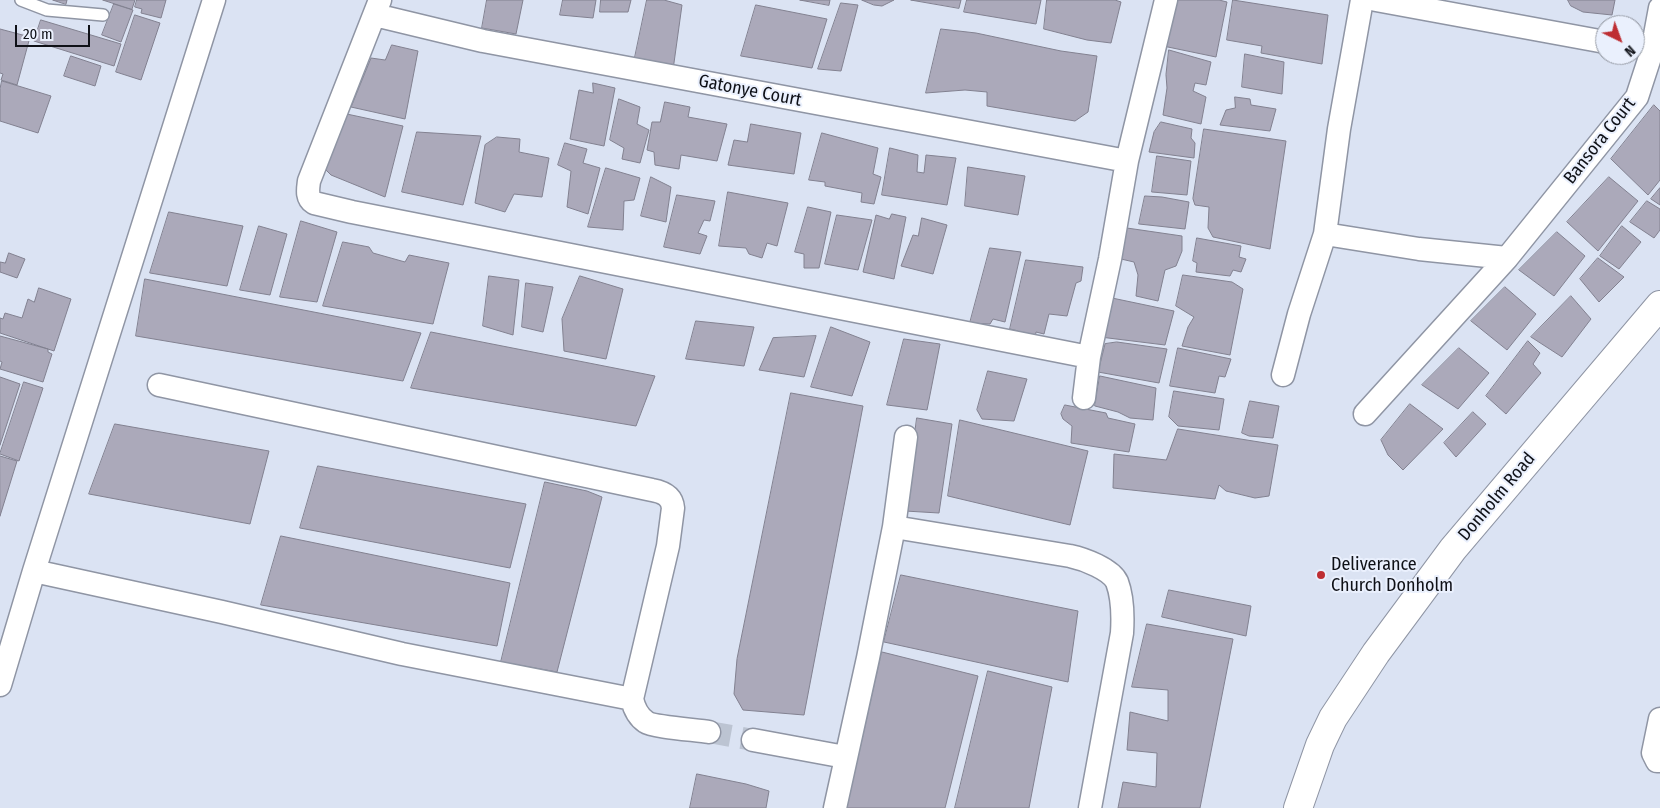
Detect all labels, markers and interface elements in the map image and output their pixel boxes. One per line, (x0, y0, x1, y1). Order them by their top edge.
scale bar (18, 15, 92, 47)
north arrow (1595, 15, 1645, 65)
text: 20 m (23, 25, 53, 43)
text: N (1621, 42, 1639, 60)
street label: Gatonye Court (697, 70, 803, 112)
street label: Bansora Court (1560, 93, 1640, 189)
street label: Donholm Road (1454, 448, 1540, 546)
place label: Deliverance Church Donholm (1331, 554, 1453, 596)
marker: Deliverance Church Donholm (1315, 569, 1327, 581)

